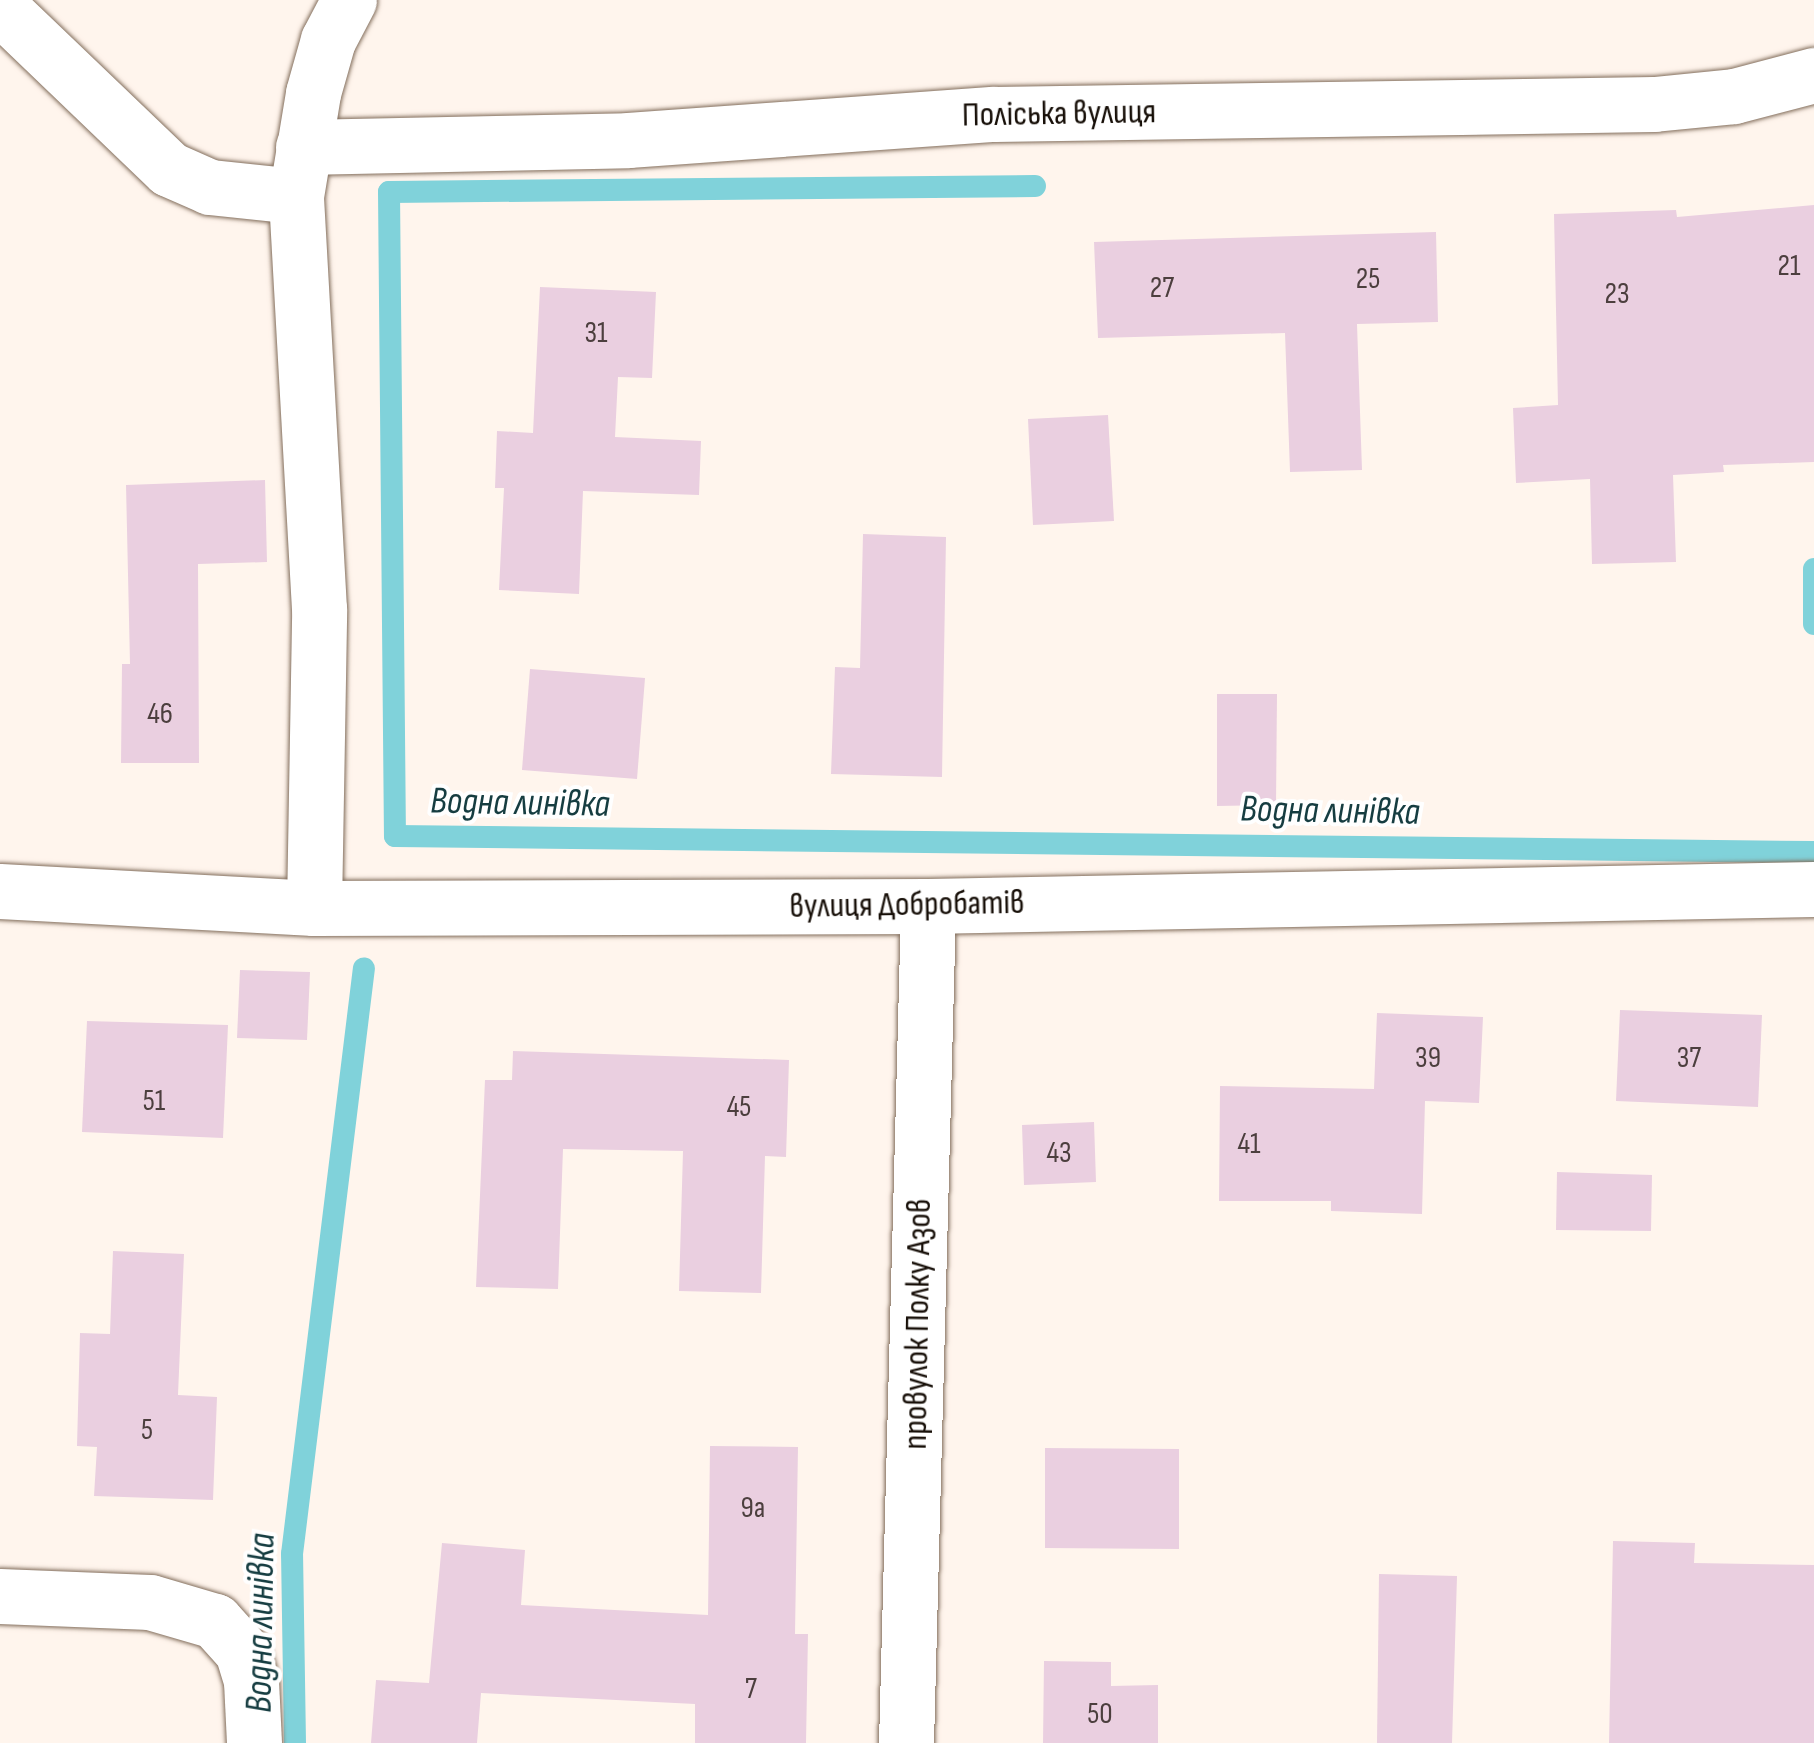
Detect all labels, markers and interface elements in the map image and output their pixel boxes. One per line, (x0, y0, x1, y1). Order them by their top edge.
street label: Поліська вулиця (962, 91, 1156, 137)
house number: 21 (1778, 248, 1800, 284)
house number: 25 (1356, 261, 1380, 297)
house number: 27 (1150, 270, 1174, 306)
house number: 23 (1605, 276, 1629, 312)
house number: 31 (584, 315, 608, 351)
house number: 46 (147, 696, 173, 732)
water label: Водна линівка (430, 779, 610, 827)
water label: Водна линівка (1240, 787, 1420, 835)
street label: вулиця Добробатів (789, 882, 1025, 928)
house number: 39 (1415, 1040, 1441, 1076)
house number: 37 (1677, 1040, 1701, 1076)
house number: 51 (143, 1083, 165, 1119)
house number: 45 (727, 1089, 751, 1125)
house number: 41 (1237, 1126, 1261, 1162)
house number: 43 (1046, 1135, 1072, 1171)
street label: провулок Полку Азов (895, 1198, 941, 1450)
house number: 5 (141, 1412, 153, 1448)
house number: 9а (741, 1490, 765, 1526)
water label: Водна линівка (237, 1533, 285, 1713)
house number: 7 (745, 1671, 757, 1707)
house number: 50 (1087, 1696, 1113, 1732)

